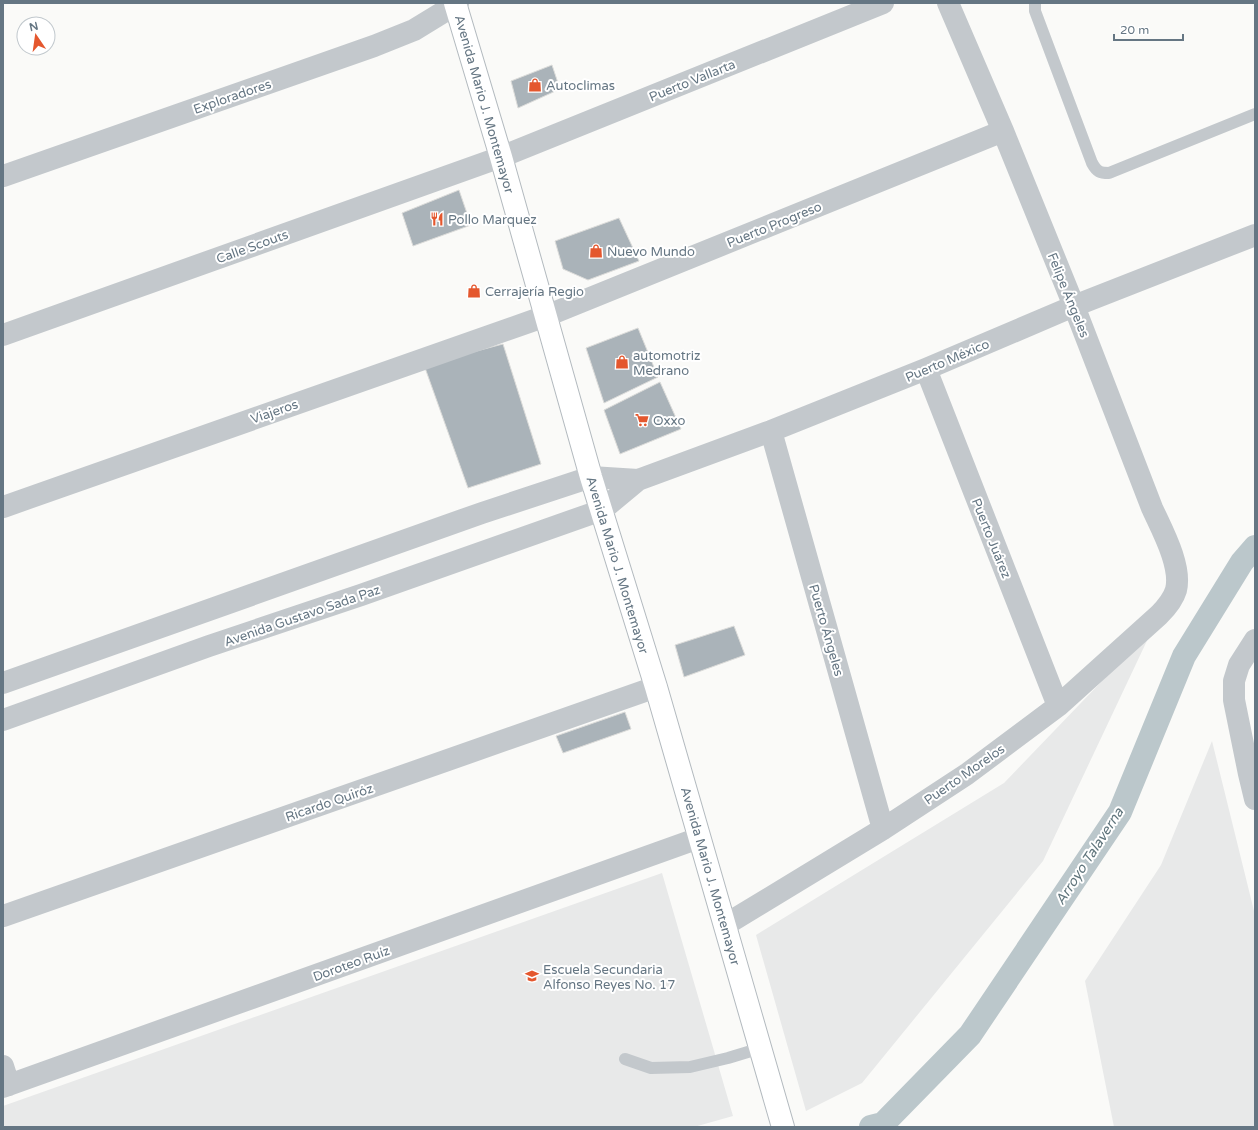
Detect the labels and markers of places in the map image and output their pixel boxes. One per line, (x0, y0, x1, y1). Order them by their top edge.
shop icon: Autoclimas (527, 77, 543, 93)
place label: Autoclimas (546, 78, 615, 94)
restaurant icon: Pollo Marquez (429, 211, 445, 227)
place label: Pollo Marquez (448, 212, 537, 228)
shop icon: Nuevo Mundo (588, 243, 604, 259)
place label: Nuevo Mundo (607, 244, 695, 260)
shop icon: Cerrajería Regio (466, 283, 482, 299)
place label: Cerrajería Regio (485, 284, 584, 300)
place label: automotriz Medrano (633, 348, 700, 379)
shop icon: automotriz Medrano (614, 354, 630, 370)
supermarket icon: Oxxo (634, 412, 650, 428)
place label: Oxxo (653, 413, 685, 429)
place label: Escuela Secundaria Alfonso Reyes No. 17 (543, 962, 675, 993)
school or university icon: Escuela Secundaria Alfonso Reyes No. 17 (524, 968, 540, 984)

